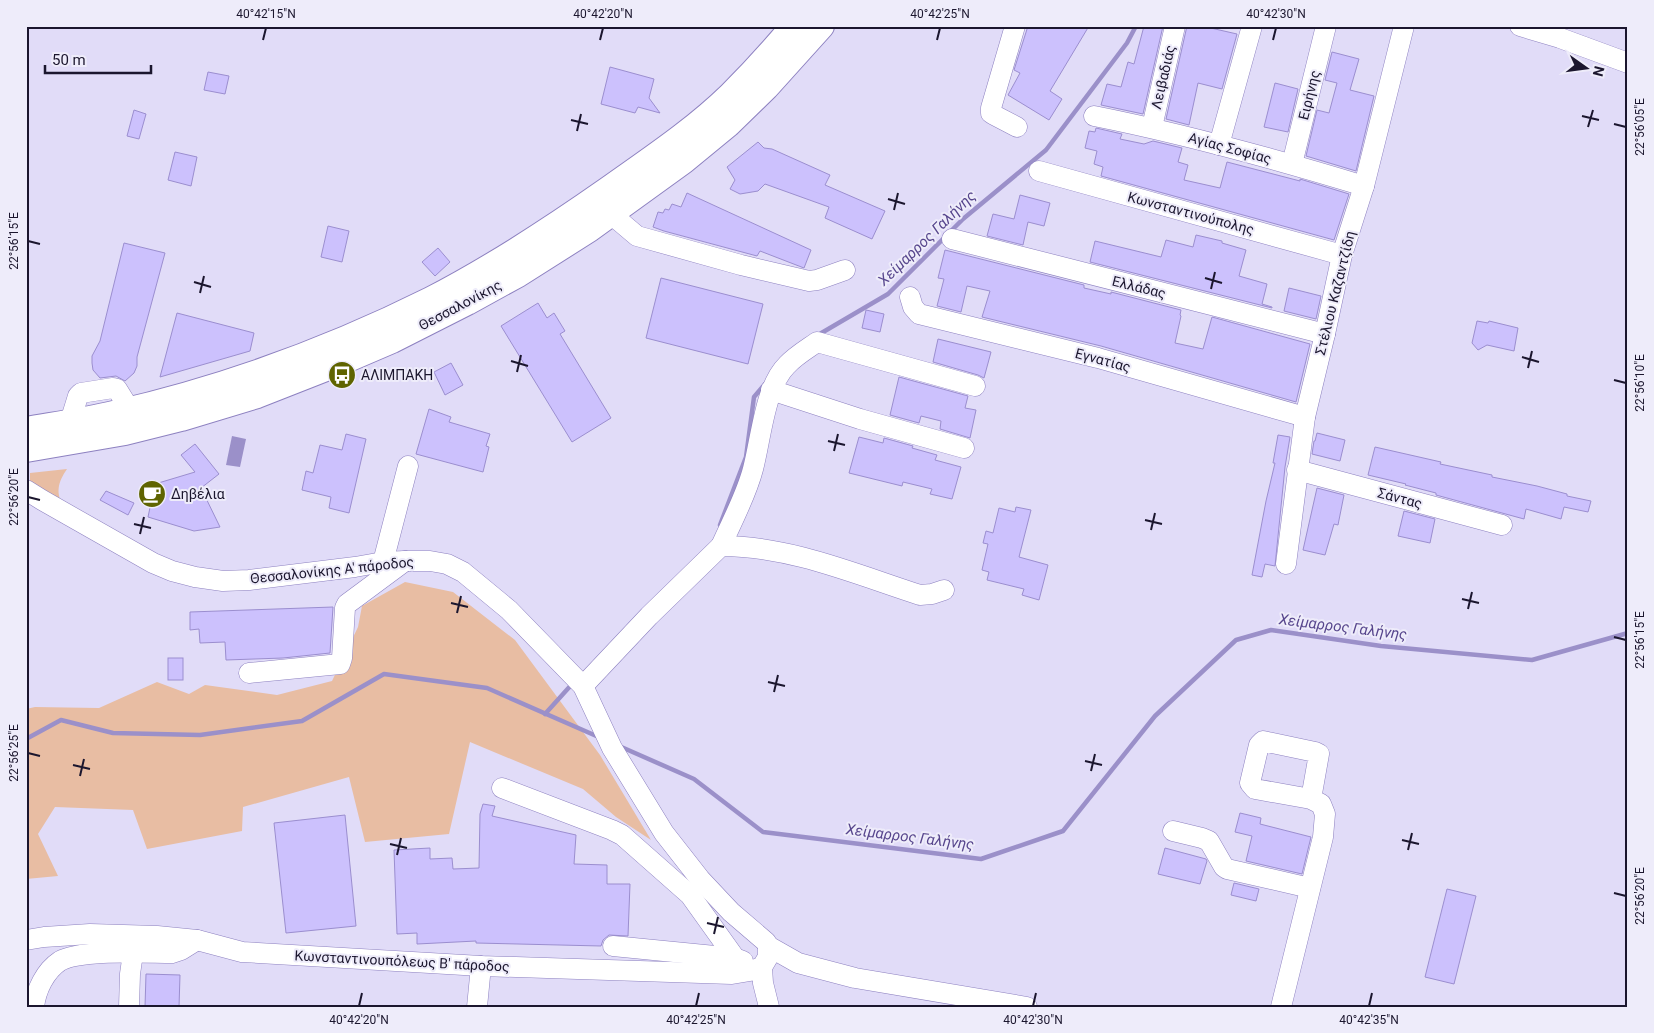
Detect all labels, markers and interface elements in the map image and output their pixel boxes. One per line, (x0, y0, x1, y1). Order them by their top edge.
text: 40°42'15"N (236, 7, 296, 21)
text: 40°42'20"N (573, 7, 633, 21)
text: 40°42'25"N (910, 7, 970, 21)
text: 40°42'30"N (1246, 7, 1306, 21)
scale bar (45, 42, 151, 74)
north arrow (1562, 42, 1612, 92)
street label: Λειβαδιάς (1148, 43, 1178, 111)
text: 50 m (52, 51, 86, 69)
text: N (1590, 64, 1608, 78)
street label: Ειρήνης (1295, 69, 1323, 121)
text: 22°56'05"E (1633, 98, 1647, 156)
street label: Αγίας Σοφίας (1187, 129, 1273, 168)
water label: Χείμαρρος Γαλήνης (874, 187, 980, 290)
street label: Κωνσταντινούπολης (1126, 188, 1256, 238)
text: 22°56'15"E (7, 212, 21, 270)
street label: Στέλιου Καζαντζίδη (1312, 229, 1358, 357)
street label: Ελλάδας (1110, 273, 1168, 301)
street label: Θεσσαλονίκης (416, 277, 504, 333)
street label: Εγνατίας (1074, 345, 1132, 375)
text: 22°56'10"E (1633, 354, 1647, 412)
bus stop icon: ΑΛΙΜΠΑΚΗ (327, 360, 357, 390)
place label: ΑΛΙΜΠΑΚΗ (361, 367, 433, 383)
text: 22°56'20"E (7, 468, 21, 526)
cafe icon: Δηβέλια (137, 479, 167, 509)
street label: Σάντας (1376, 484, 1424, 512)
place label: Δηβέλια (171, 486, 225, 502)
street label: Θεσσαλονίκης Α' πάροδος (249, 553, 415, 587)
water label: Χείμαρρος Γαλήνης (1277, 610, 1408, 644)
text: 22°56'15"E (1633, 611, 1647, 669)
text: 22°56'25"E (7, 724, 21, 782)
water label: Χείμαρρος Γαλήνης (844, 820, 975, 854)
text: 22°56'20"E (1633, 867, 1647, 925)
street label: Κωνσταντινουπόλεως Β' πάροδος (294, 947, 510, 975)
text: 40°42'20"N (329, 1013, 389, 1027)
text: 40°42'25"N (666, 1013, 726, 1027)
text: 40°42'30"N (1003, 1013, 1063, 1027)
text: 40°42'35"N (1339, 1013, 1399, 1027)

